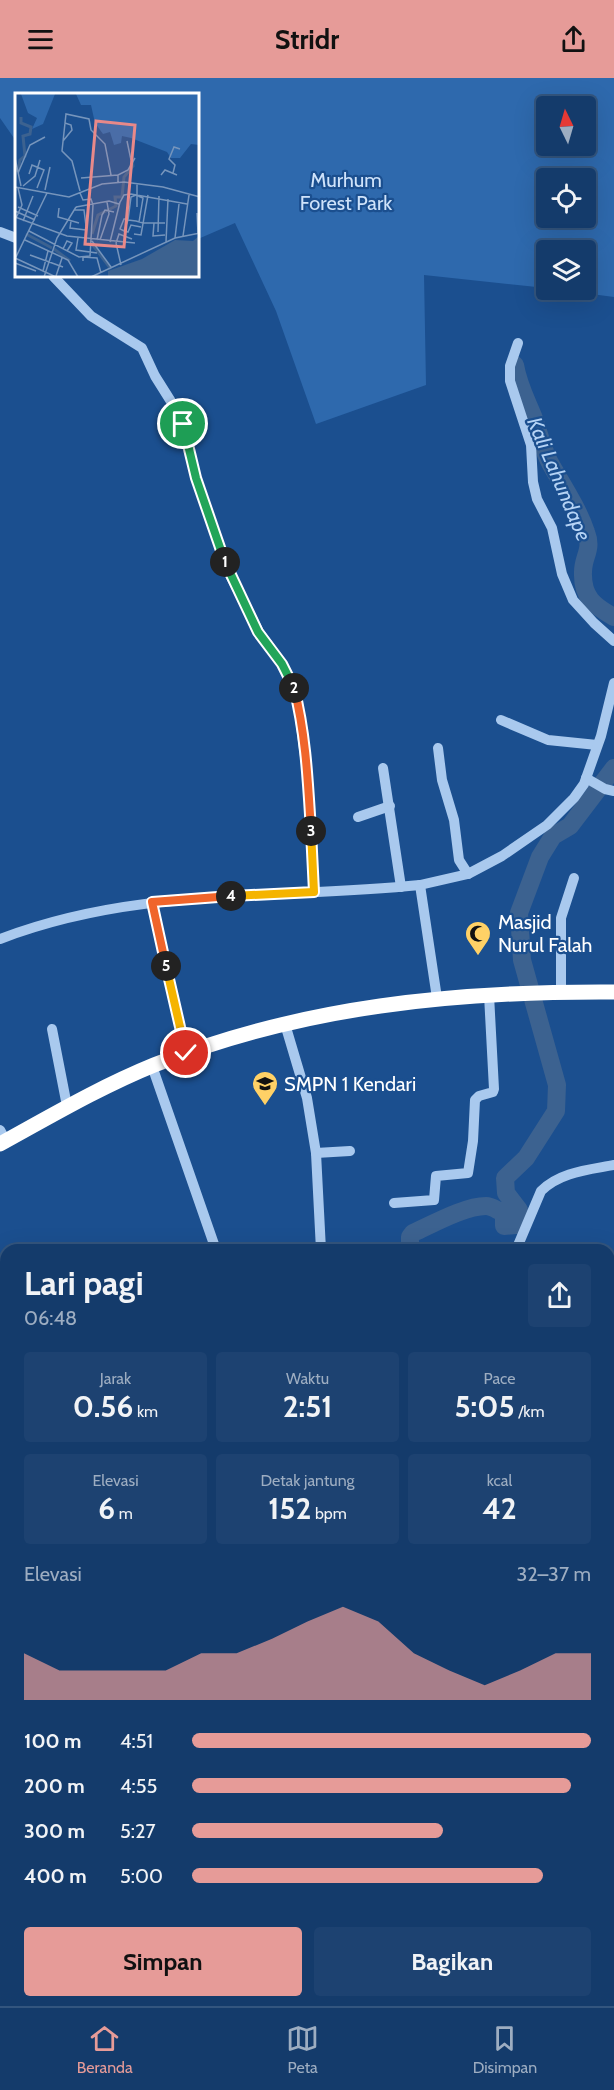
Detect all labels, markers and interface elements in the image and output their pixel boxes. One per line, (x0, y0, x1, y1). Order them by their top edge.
icon: menu (24, 23, 57, 56)
text: Stridr (275, 23, 339, 56)
icon: share (557, 23, 590, 56)
inset map (15, 93, 200, 278)
north arrow (536, 96, 596, 156)
map controls (536, 96, 596, 300)
park label: Murhum Forest Park (300, 168, 392, 215)
button: locate (536, 168, 596, 228)
button: layers (536, 240, 596, 300)
pin (157, 398, 208, 449)
icon: arrive (166, 407, 199, 440)
water label: Kali Lahundape (522, 413, 597, 545)
pin: 1 (210, 547, 240, 577)
text: 1 (222, 552, 228, 571)
pin: 2 (279, 673, 309, 703)
text: 2 (290, 678, 298, 697)
pin: 3 (296, 816, 326, 846)
text: 3 (307, 821, 315, 840)
pin: 4 (216, 881, 246, 911)
text: 4 (226, 886, 236, 905)
place label: Masjid Nurul Falah (498, 910, 592, 957)
mosque icon: Masjid Nurul Falah (463, 919, 493, 957)
pin: 5 (151, 951, 181, 981)
text: 5 (162, 956, 170, 975)
pin (160, 1027, 211, 1078)
icon: check (169, 1036, 202, 1069)
school or university icon: SMPN 1 Kendari (250, 1069, 280, 1107)
place label: SMPN 1 Kendari (284, 1072, 416, 1096)
text: Lari pagi (24, 1263, 144, 1303)
button: share (528, 1264, 591, 1327)
text: 06:48 (24, 1306, 77, 1330)
text: Jarak (100, 1369, 131, 1388)
text: Waktu (286, 1369, 329, 1388)
text: Pace (484, 1369, 515, 1388)
text: 0.56 (73, 1388, 133, 1425)
text: 2:51 (283, 1388, 332, 1425)
text: 5:05 (454, 1388, 515, 1425)
text: km (133, 1402, 158, 1421)
text: /km (515, 1402, 545, 1421)
text: Elevasi (92, 1471, 139, 1490)
text: Detak jantung (260, 1471, 355, 1490)
text: kcal (487, 1471, 512, 1490)
text: 6 (98, 1490, 115, 1527)
text: 152 (268, 1490, 311, 1527)
text: 42 (482, 1490, 517, 1527)
text: m (115, 1504, 133, 1523)
text: bpm (311, 1504, 347, 1523)
text: Elevasi (24, 1562, 82, 1586)
text: 32–37 m (516, 1562, 591, 1586)
text: 100 m (24, 1729, 82, 1753)
text: 4:51 (120, 1729, 153, 1753)
text: 200 m (24, 1774, 85, 1798)
text: 4:55 (120, 1774, 157, 1798)
text: 300 m (24, 1819, 85, 1843)
text: 5:27 (120, 1819, 156, 1843)
text: 400 m (24, 1864, 87, 1888)
text: 5:00 (120, 1864, 163, 1888)
button: Simpan (24, 1927, 302, 1996)
button: Bagikan (314, 1927, 591, 1996)
tab: Beranda (77, 2022, 133, 2077)
tab: Peta (286, 2022, 319, 2077)
tab: Disimpan (473, 2022, 537, 2077)

